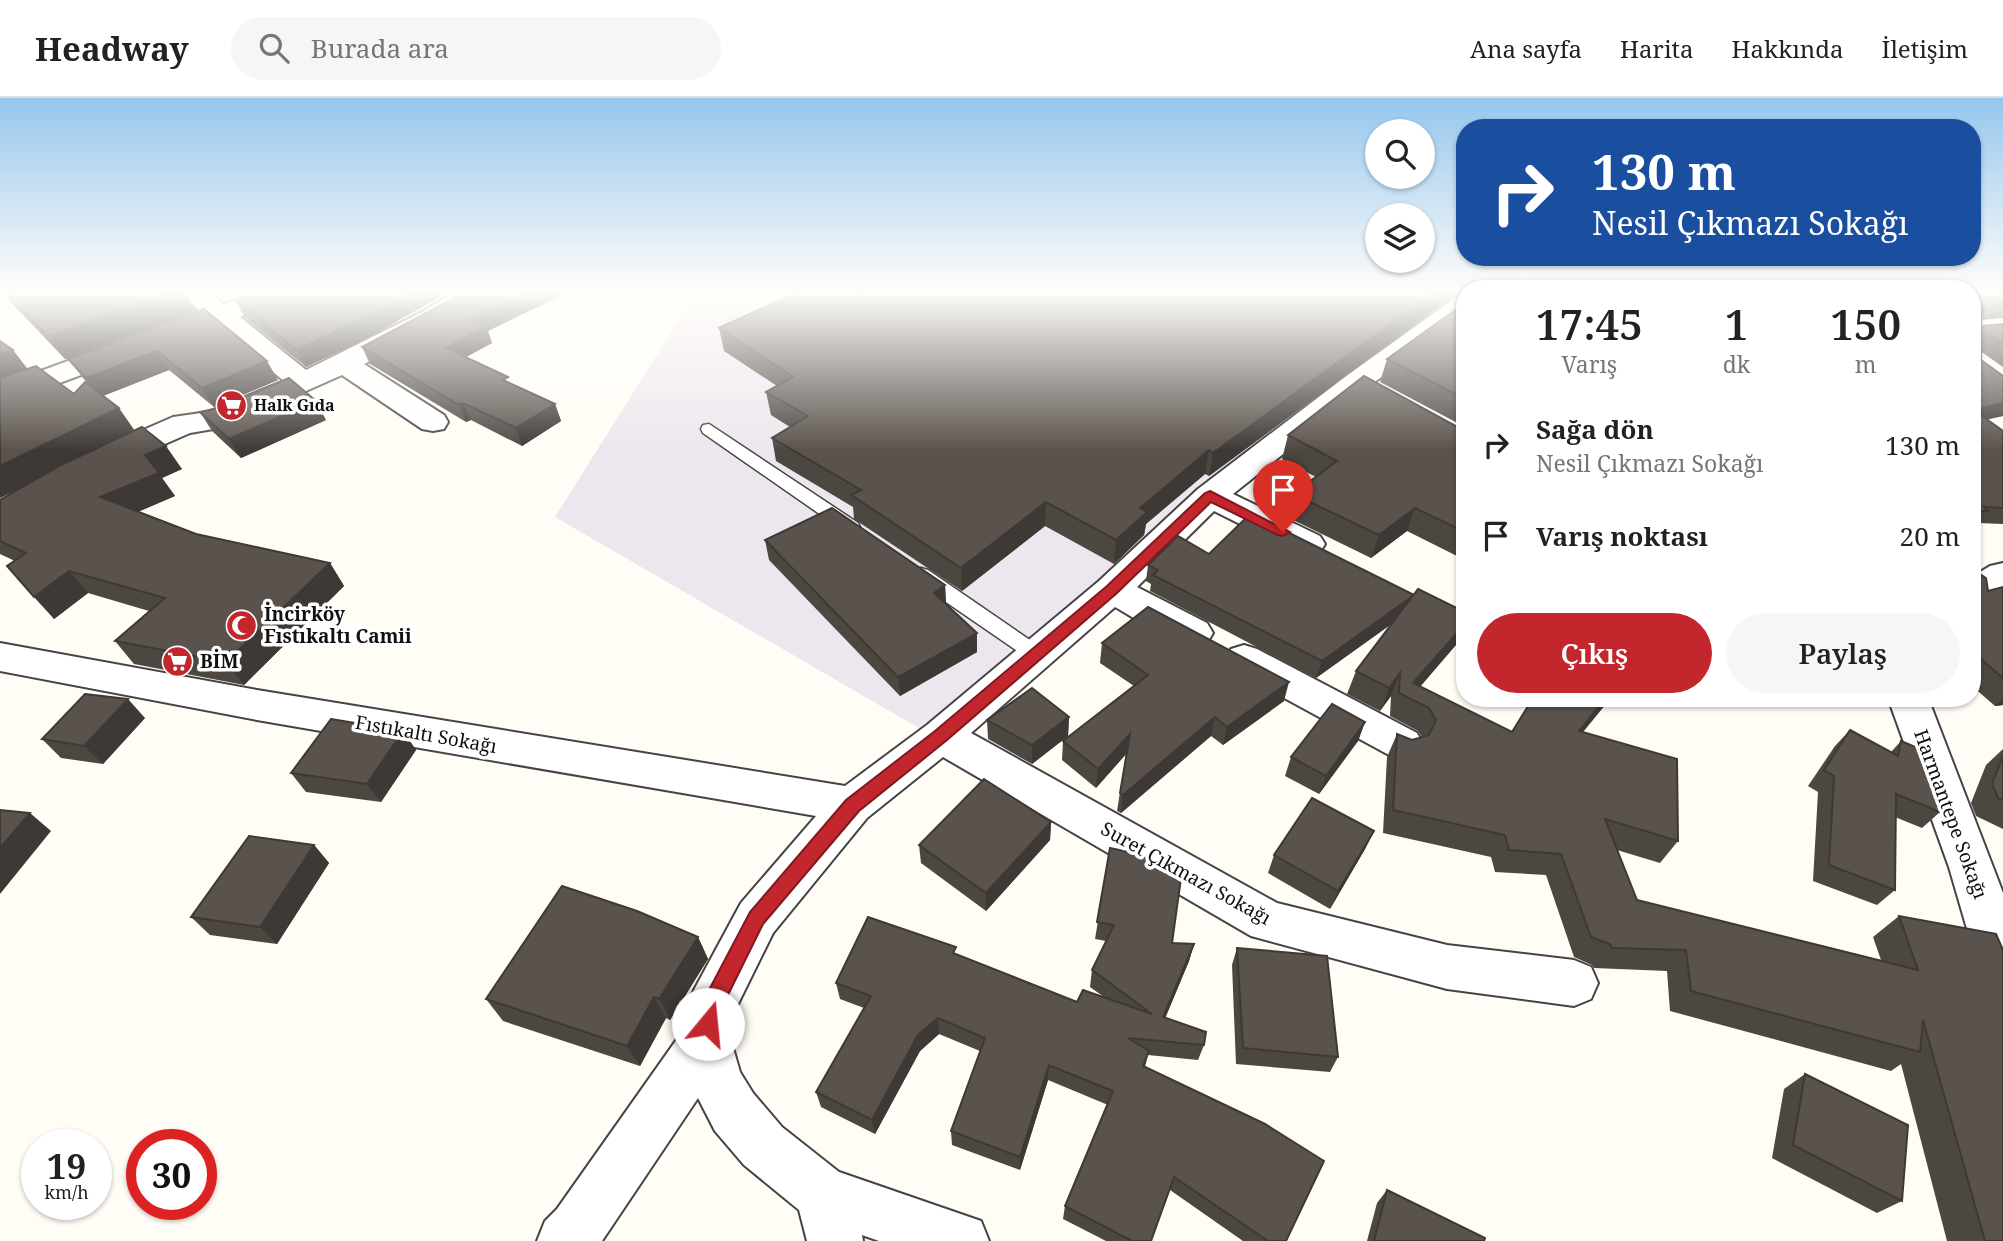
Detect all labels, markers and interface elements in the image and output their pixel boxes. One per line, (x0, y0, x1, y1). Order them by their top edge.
search box (231, 17, 721, 80)
text: Headway (35, 26, 189, 71)
icon: search (255, 29, 293, 67)
text: Burada ara (311, 30, 449, 66)
text: Ana sayfa (1470, 32, 1582, 65)
text: Harita (1620, 32, 1694, 65)
text: Hakkında (1732, 32, 1844, 65)
text: İletişim (1882, 32, 1968, 65)
map controls (1365, 119, 1435, 273)
button: search (1365, 119, 1435, 189)
text: 130 m (1592, 138, 1736, 204)
icon: right (1477, 147, 1568, 238)
text: Nesil Çıkmazı Sokağı (1592, 201, 1908, 244)
button: layers (1365, 203, 1435, 273)
text: 17:45 (1536, 295, 1643, 352)
text: 1 (1725, 295, 1748, 352)
text: 150 (1830, 295, 1901, 352)
text: Varış (1562, 348, 1617, 380)
text: dk (1723, 348, 1750, 380)
text: m (1855, 348, 1877, 380)
supermarket icon: Halk Gıda (214, 388, 248, 422)
place label: Halk Gıda (254, 394, 335, 416)
text: Sağa dön (1536, 411, 1654, 447)
icon: right (1477, 426, 1515, 464)
text: 130 m (1885, 427, 1960, 463)
text: Nesil Çıkmazı Sokağı (1536, 447, 1763, 479)
pin (1253, 460, 1313, 532)
icon: arrive (1264, 471, 1302, 509)
icon: arrive (1477, 517, 1515, 555)
text: Varış noktası (1536, 518, 1708, 554)
text: 20 m (1900, 518, 1960, 554)
place label: İncirköy Fıstıkaltı Camii (264, 601, 412, 649)
mosque icon: İncirköy Fıstıkaltı Camii (224, 608, 258, 642)
button: Çıkış (1477, 613, 1712, 693)
button: Paylaş (1726, 613, 1960, 693)
supermarket icon: BİM (160, 644, 194, 678)
place label: BİM (200, 648, 238, 674)
street label: Fıstıkaltı Sokağı (353, 709, 499, 759)
street label: Harmantepe Sokağı (1908, 726, 1994, 902)
street label: Suret Çıkmazı Sokağı (1096, 815, 1276, 931)
position arrow (671, 987, 745, 1061)
speed limit sign: 30 (126, 1129, 217, 1220)
text: 19 (47, 1142, 86, 1189)
text: km/h (44, 1180, 89, 1204)

